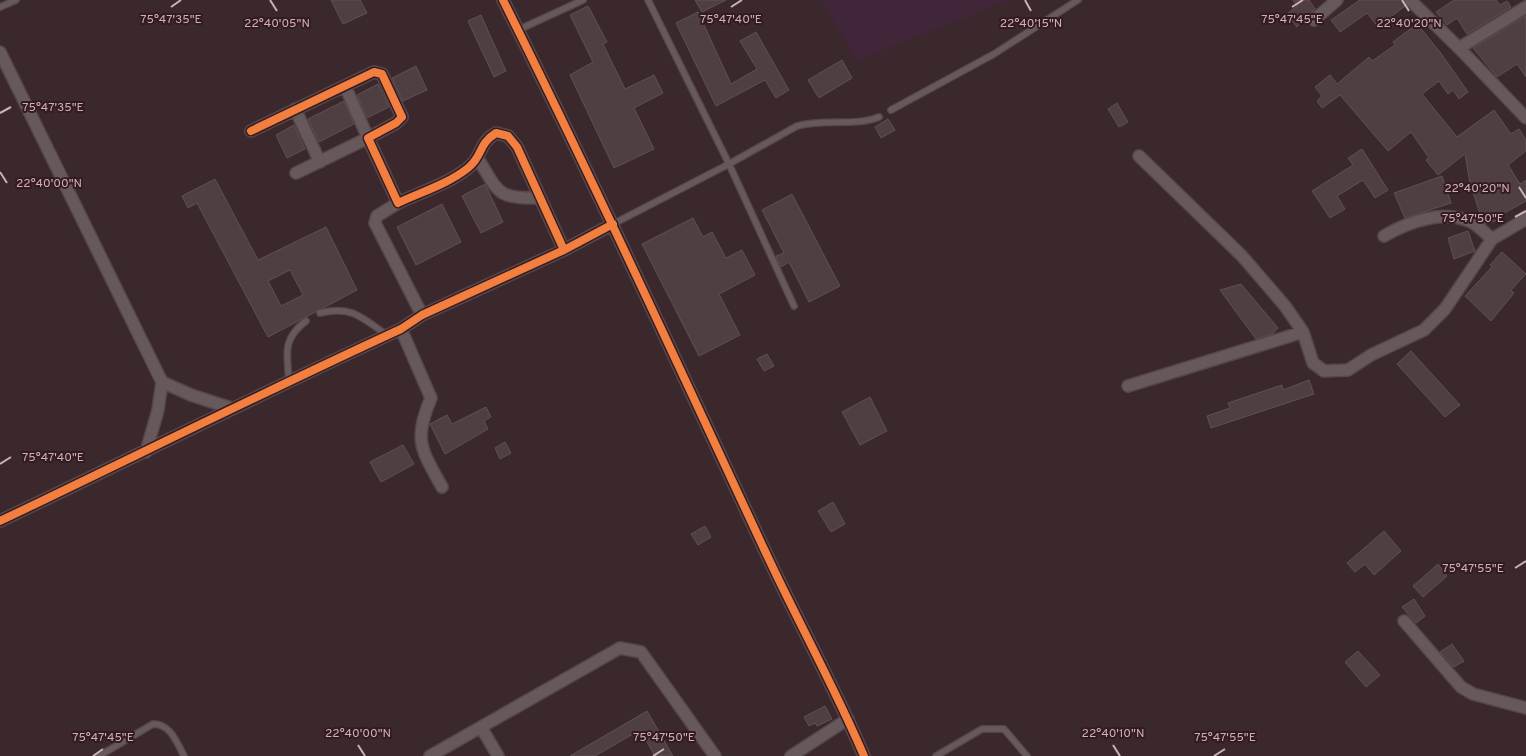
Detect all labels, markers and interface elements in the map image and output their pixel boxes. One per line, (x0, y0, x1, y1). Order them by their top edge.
text: 75°47'35"E (140, 12, 202, 28)
text: 75°47'40"E (700, 12, 762, 28)
text: 75°47'45"E (1261, 12, 1323, 28)
text: 22°40'05"N (244, 16, 310, 32)
text: 22°40'15"N (1000, 16, 1062, 32)
text: 22°40'20"N (1376, 16, 1442, 32)
text: 75°47'35"E (22, 100, 84, 116)
text: 22°40'00"N (16, 176, 82, 192)
text: 22°40'20"N (1444, 181, 1510, 197)
text: 75°47'50"E (1442, 211, 1504, 227)
text: 75°47'40"E (22, 450, 84, 466)
text: 75°47'55"E (1442, 561, 1504, 577)
text: 22°40'00"N (325, 726, 391, 742)
text: 22°40'10"N (1082, 726, 1144, 742)
text: 75°47'45"E (72, 730, 134, 746)
text: 75°47'50"E (633, 730, 695, 746)
text: 75°47'55"E (1194, 730, 1256, 746)

